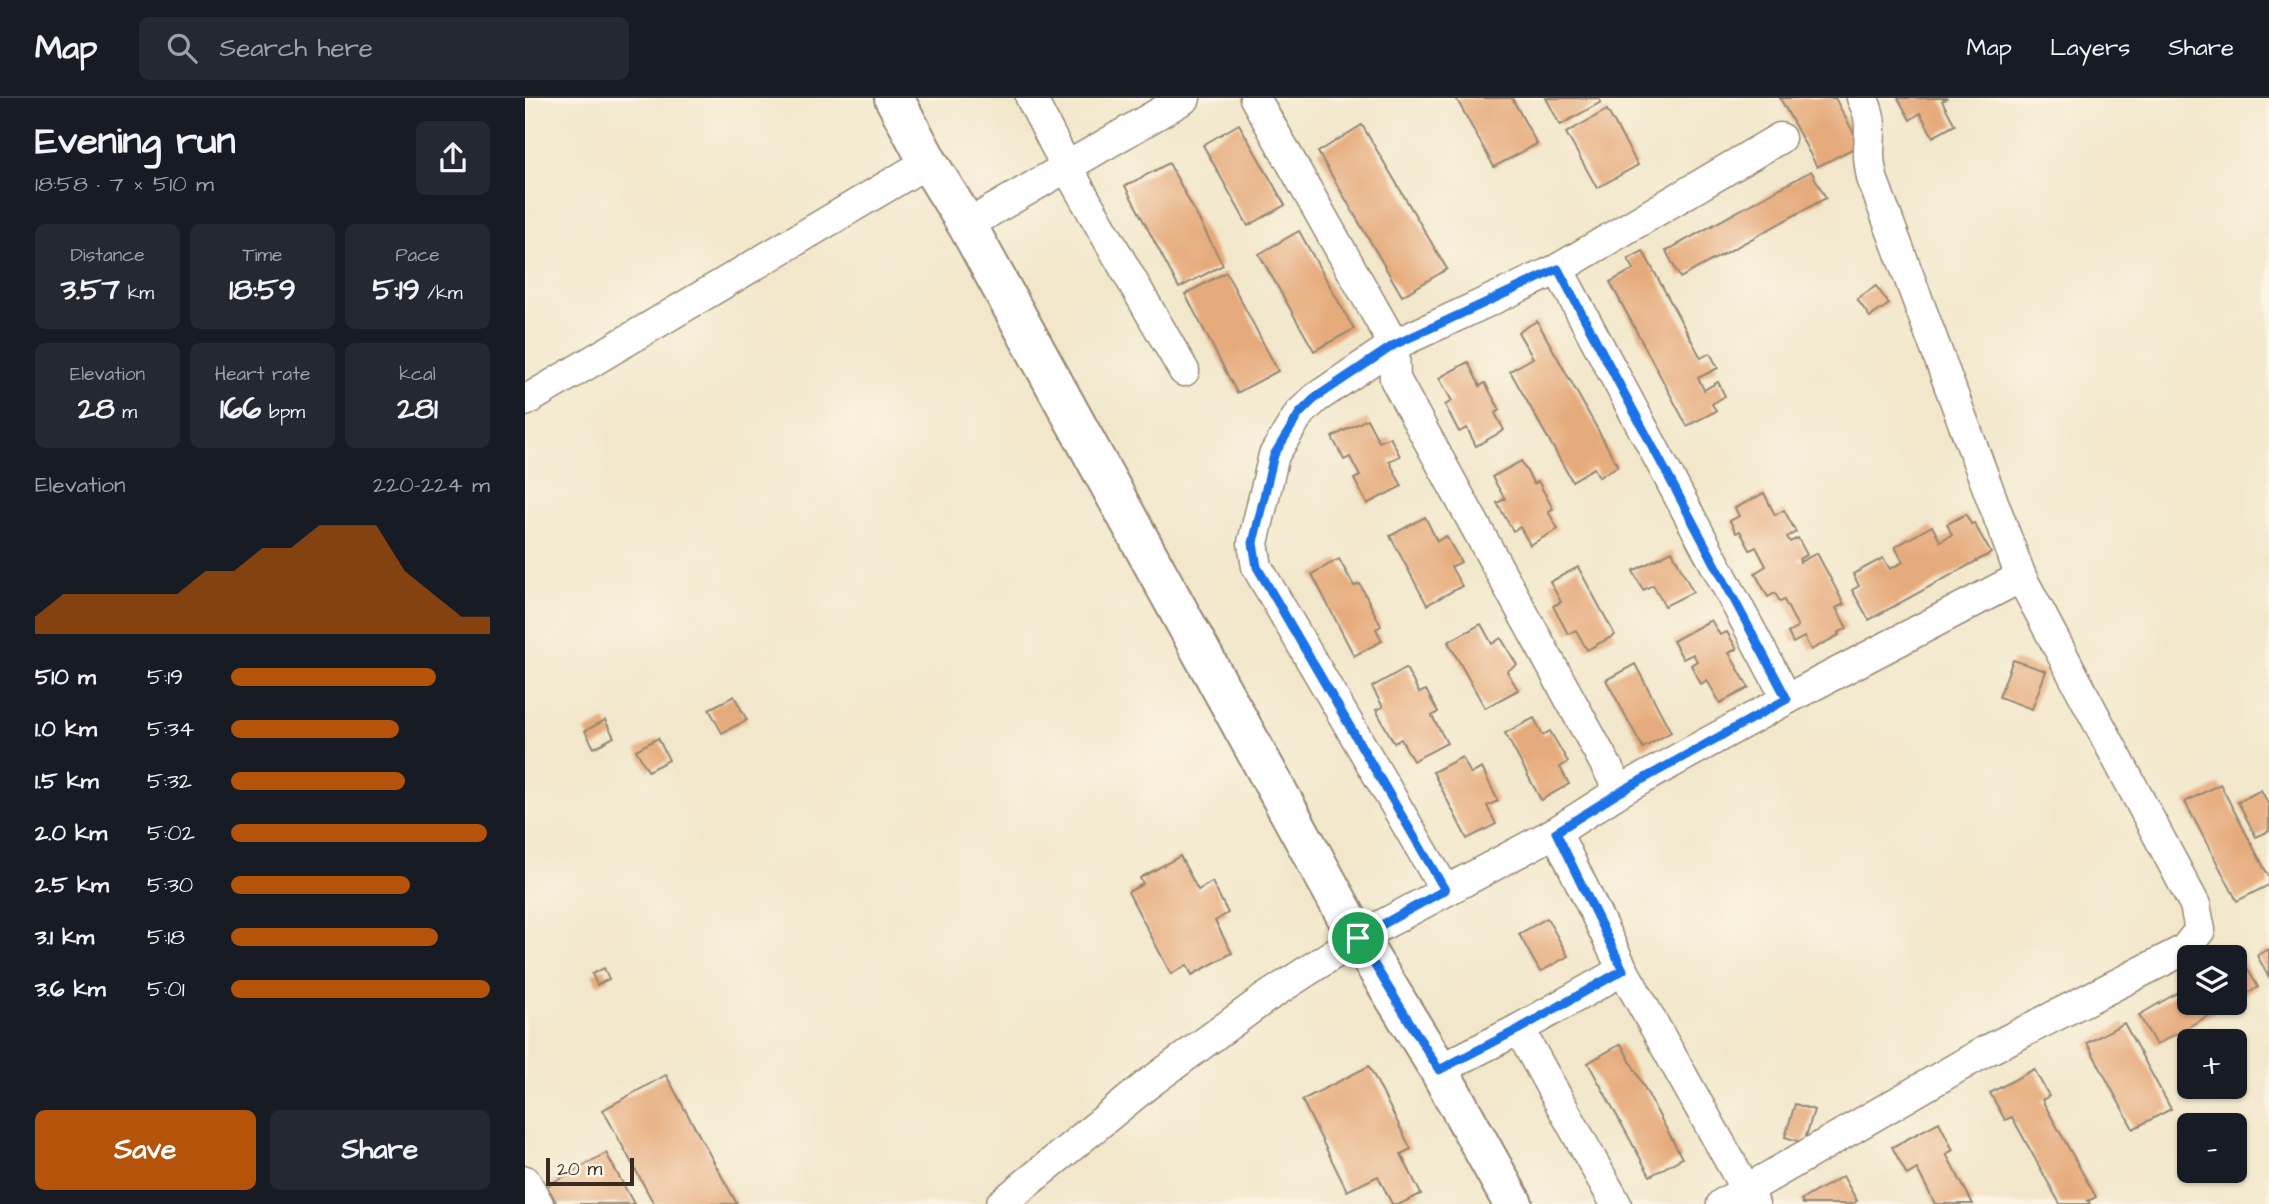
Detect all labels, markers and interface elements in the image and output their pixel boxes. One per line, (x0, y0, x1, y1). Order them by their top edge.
search box (139, 17, 629, 80)
text: Map (35, 25, 97, 71)
icon: search (163, 29, 201, 67)
text: Search here (219, 30, 373, 66)
text: Map (1967, 31, 2012, 65)
text: Layers (2050, 31, 2130, 65)
text: Share (2168, 31, 2234, 65)
text: Evening run (35, 116, 236, 168)
button: share (416, 121, 490, 195)
text: 18:58 · 7 × 510 m (35, 168, 214, 200)
text: Distance (71, 242, 144, 269)
text: Time (243, 242, 282, 269)
text: Pace (395, 242, 440, 269)
text: 3.57 (61, 269, 120, 311)
text: 18:59 (229, 269, 296, 311)
text: 5:19 (373, 269, 420, 311)
text: km (120, 280, 154, 307)
text: /km (420, 280, 462, 307)
text: Elevation (70, 361, 145, 388)
text: Heart rate (215, 361, 310, 388)
text: kcal (399, 361, 436, 388)
text: 28 (78, 388, 115, 430)
text: 166 (220, 388, 261, 430)
text: 281 (397, 388, 438, 430)
text: m (115, 399, 137, 426)
text: bpm (261, 399, 305, 426)
text: Elevation (35, 469, 126, 501)
text: 220–224 m (373, 469, 490, 501)
text: 510 m (35, 661, 96, 693)
text: 5:19 (147, 661, 183, 693)
text: 1.0 km (35, 713, 97, 745)
text: 5:34 (147, 713, 194, 745)
text: 1.5 km (35, 765, 99, 797)
text: 5:32 (147, 765, 192, 797)
text: 2.0 km (35, 817, 107, 849)
text: 5:02 (147, 817, 195, 849)
text: 2.5 km (35, 869, 109, 901)
text: 5:30 (147, 869, 193, 901)
pin (1328, 908, 1388, 968)
icon: arrive (1339, 919, 1377, 957)
text: 3.1 km (35, 921, 94, 953)
text: 5:18 (147, 921, 185, 953)
map controls (2177, 945, 2247, 1183)
button: layers (2177, 945, 2247, 1015)
text: 3.6 km (35, 973, 106, 1005)
text: 5:01 (147, 973, 185, 1005)
button: + (2177, 1029, 2247, 1099)
button: Save (35, 1110, 256, 1190)
button: Share (270, 1110, 490, 1190)
button: − (2177, 1113, 2247, 1183)
scale bar (546, 1155, 633, 1187)
text: 20 m (557, 1156, 602, 1183)

